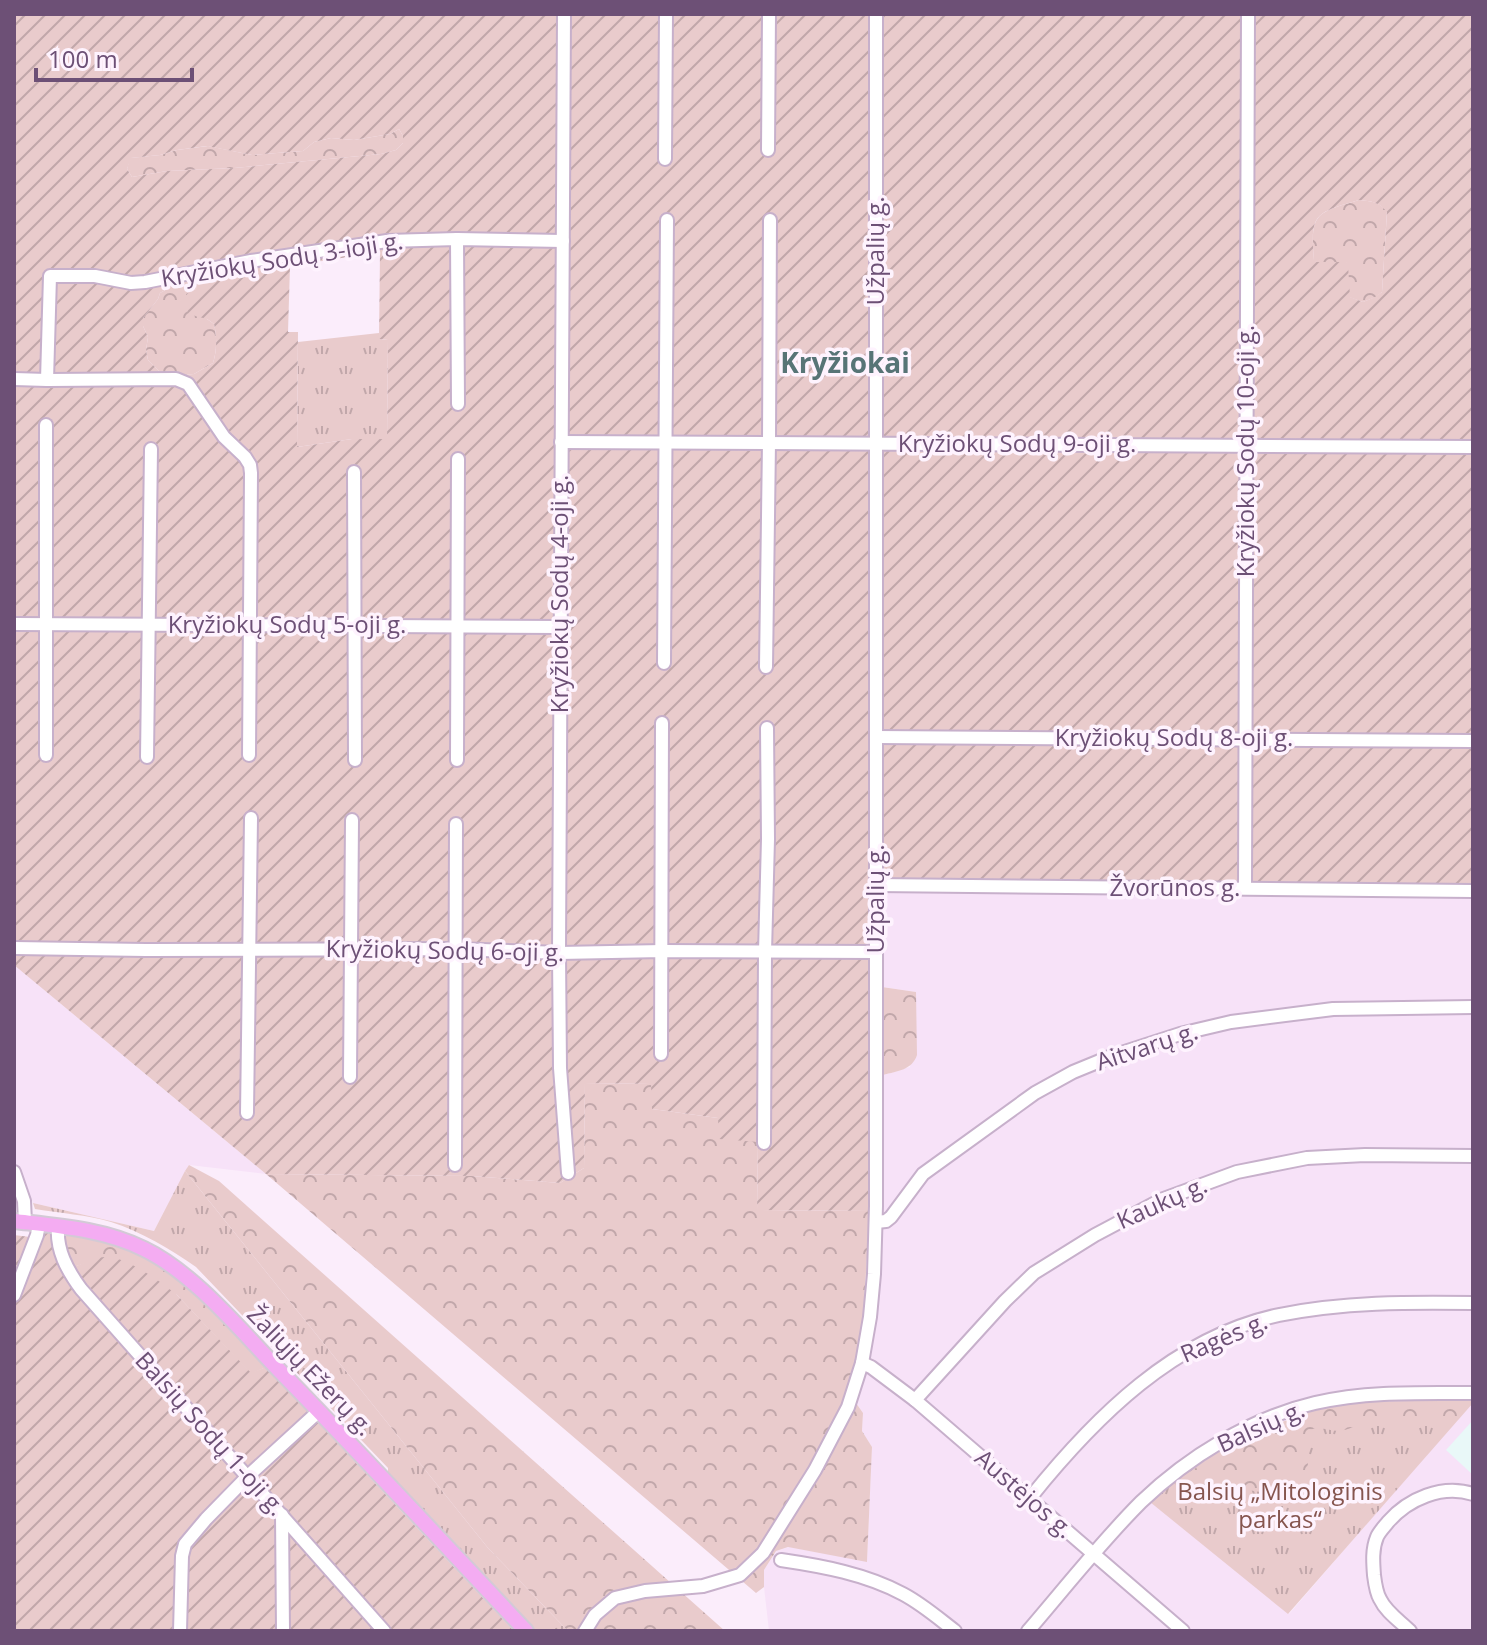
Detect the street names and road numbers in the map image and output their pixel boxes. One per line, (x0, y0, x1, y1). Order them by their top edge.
street label: Užpalių g. (858, 196, 891, 306)
street label: Kryžiokų Sodų 3-ioji g. (158, 223, 405, 294)
street label: Kryžiokų Sodų 10-oji g. (1228, 325, 1261, 577)
street label: Kryžiokų Sodų 9-oji g. (898, 426, 1136, 459)
street label: Kryžiokų Sodų 4-oji g. (542, 475, 575, 713)
street label: Kryžiokų Sodų 5-oji g. (168, 607, 406, 640)
street label: Kryžiokų Sodų 8-oji g. (1055, 720, 1293, 753)
street label: Užpalių g. (858, 844, 891, 954)
street label: Žvorūnos g. (1110, 870, 1240, 903)
street label: Kryžiokų Sodų 6-oji g. (325, 931, 565, 968)
street label: Aitvarų g. (1091, 1014, 1202, 1078)
street label: Kaukų g. (1111, 1167, 1212, 1236)
street label: Žaliųjų Ežerų g. (240, 1298, 382, 1442)
street label: Ragės g. (1175, 1304, 1272, 1370)
street label: Balsių Sodų 1-oji g. (129, 1344, 294, 1522)
street label: Balsių g. (1211, 1392, 1309, 1460)
street label: Austėjos g. (969, 1441, 1081, 1545)

